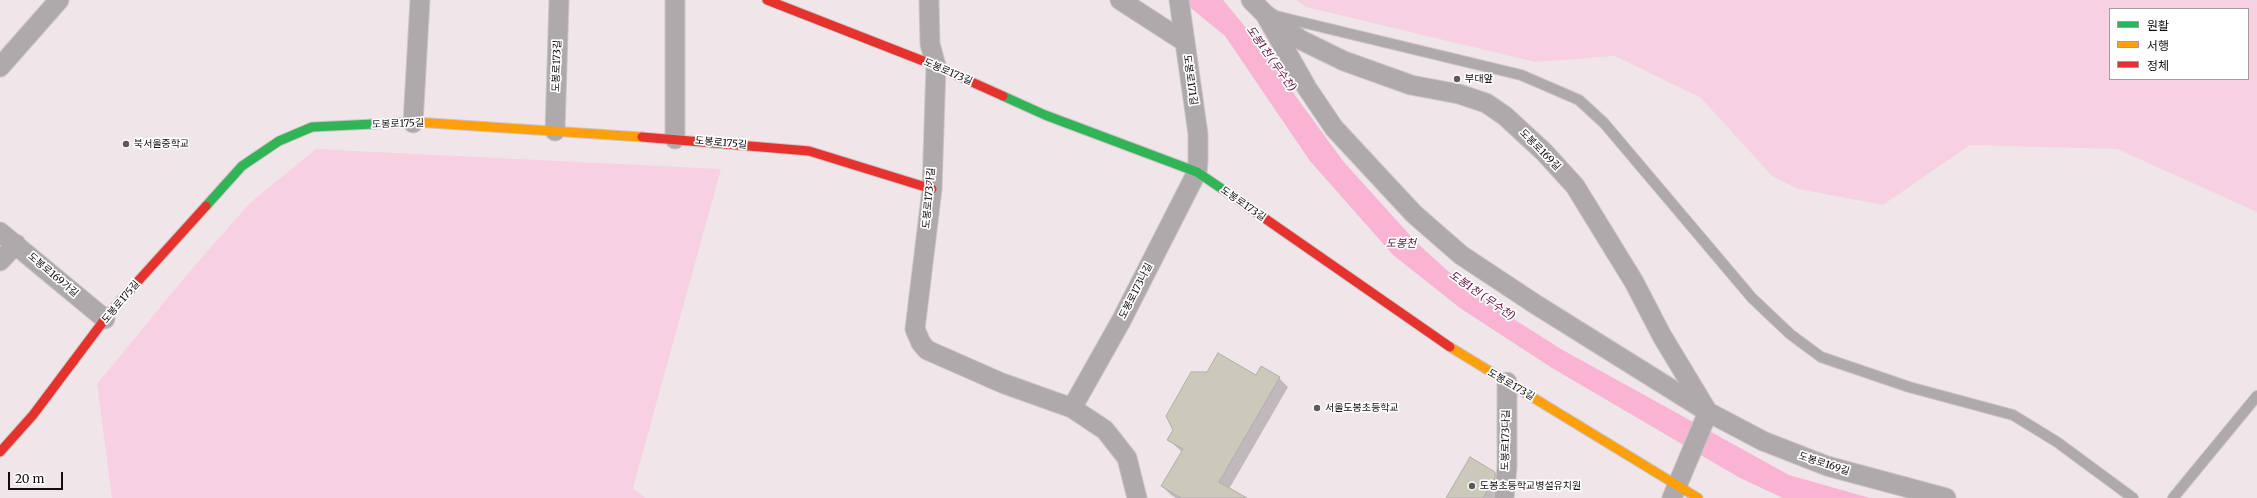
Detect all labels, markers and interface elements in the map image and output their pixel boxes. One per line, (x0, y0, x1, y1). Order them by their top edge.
legend (2109, 8, 2249, 80)
text: 원활 (2147, 18, 2169, 33)
water label: 도봉1천 (무수천) (1243, 24, 1299, 94)
text: 서행 (2147, 38, 2169, 53)
street label: 도봉로173길 (550, 40, 564, 92)
street label: 도봉로171길 (1181, 54, 1199, 106)
street label: 도봉로173길 (922, 56, 974, 88)
text: 정체 (2147, 58, 2169, 73)
place label: 부대앞 (1465, 73, 1493, 85)
marker: 부대앞 (1452, 74, 1462, 84)
street label: 도봉로175길 (372, 117, 424, 131)
street label: 도봉로169길 (1517, 127, 1563, 173)
street label: 도봉로175길 (695, 135, 747, 151)
place label: 북서울중학교 (134, 138, 189, 150)
marker: 북서울중학교 (121, 139, 131, 149)
street label: 도봉로173가길 (920, 167, 938, 229)
street label: 도봉로173길 (1218, 184, 1268, 224)
water label: 도봉천 (1386, 237, 1416, 251)
street label: 도봉로169가길 (25, 250, 81, 300)
street label: 도봉로173나길 (1117, 261, 1155, 321)
water label: 도봉1천 (무수천) (1447, 268, 1517, 324)
street label: 도봉로175길 (100, 278, 142, 326)
street label: 도봉로173길 (1485, 367, 1537, 403)
place label: 서울도봉초등학교 (1325, 402, 1399, 414)
marker: 서울도봉초등학교 (1312, 403, 1322, 413)
street label: 도봉로173다길 (1499, 409, 1513, 471)
street label: 도봉로169길 (1797, 450, 1851, 478)
scale bar (10, 464, 65, 490)
text: 20 m (15, 471, 44, 486)
place label: 도봉초등학교병설유치원 (1480, 480, 1581, 492)
marker: 도봉초등학교병설유치원 (1467, 481, 1477, 491)

